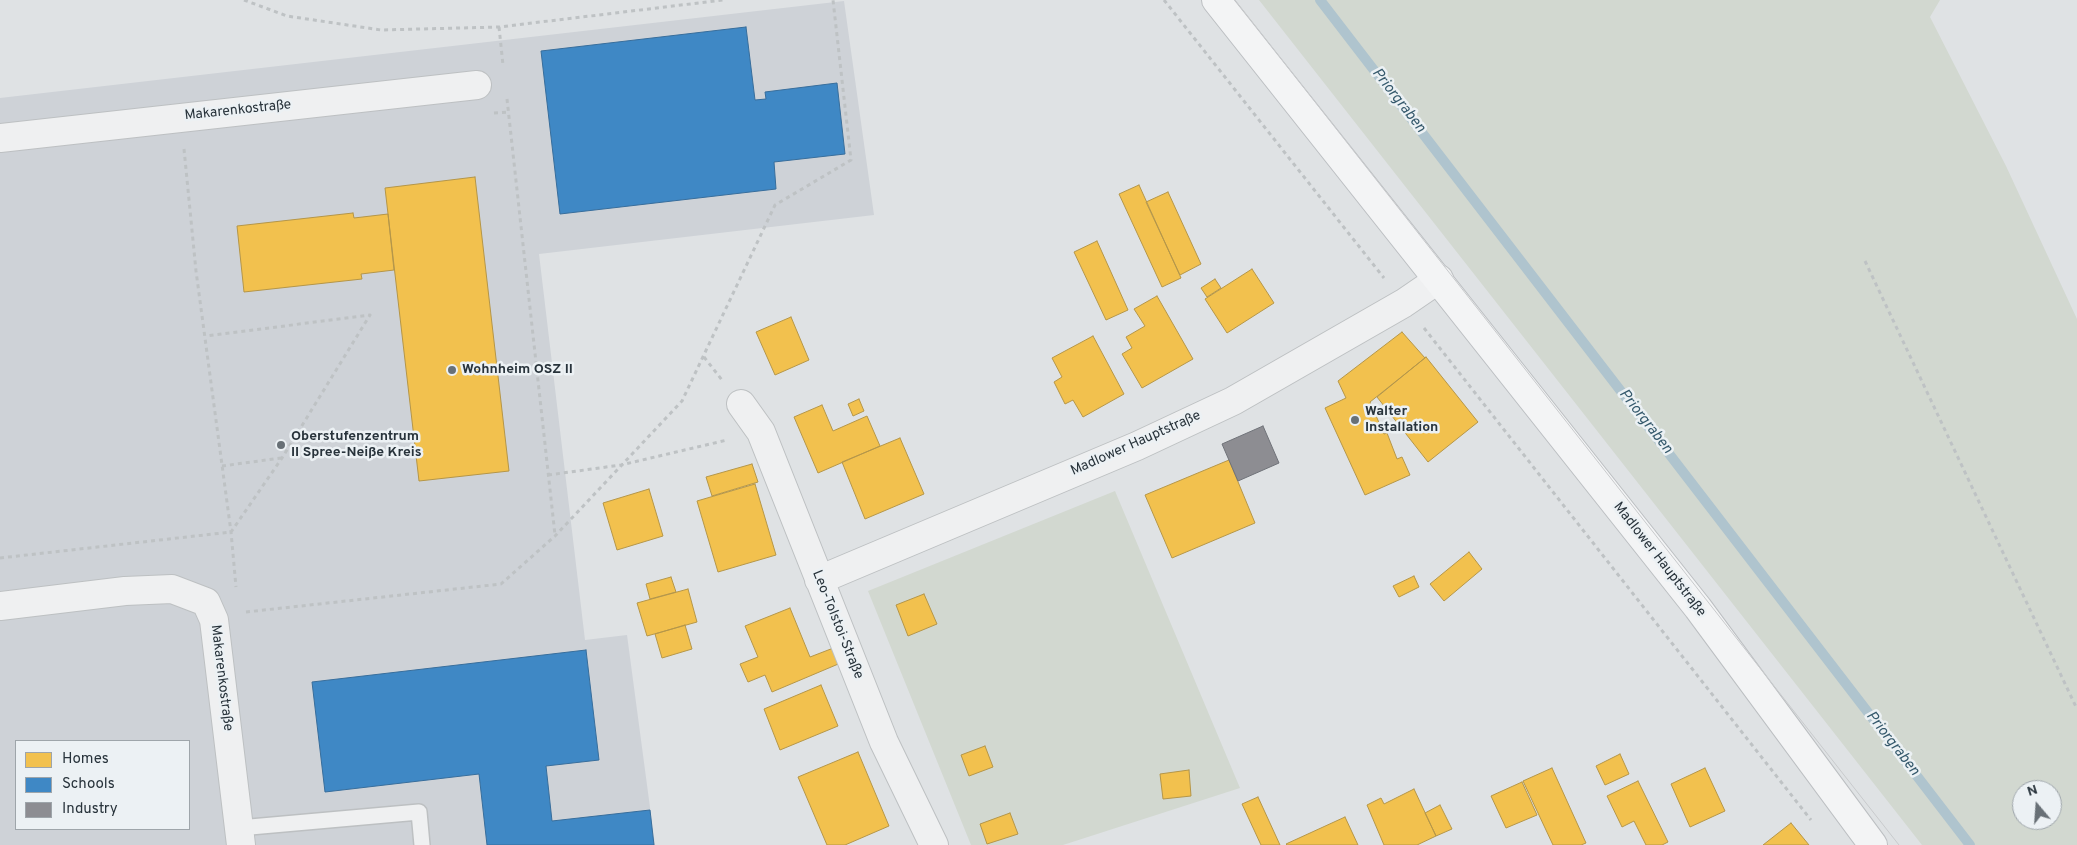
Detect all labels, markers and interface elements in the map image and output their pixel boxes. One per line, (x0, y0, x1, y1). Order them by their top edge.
water label: Priorgraben (1367, 65, 1429, 137)
street label: Makarenkostraße (184, 97, 292, 125)
place label: Wohnheim OSZ II (462, 362, 573, 378)
marker: Wohnheim OSZ II (446, 364, 458, 376)
water label: Priorgraben (1614, 386, 1676, 458)
place label: Walter Installation (1365, 404, 1438, 437)
street label: Madlower Hauptstraße (1068, 408, 1204, 480)
marker: Walter Installation (1349, 414, 1361, 426)
place label: Oberstufenzentrum II Spree-Neiße Kreis (291, 429, 422, 462)
marker: Oberstufenzentrum II Spree-Neiße Kreis (275, 439, 287, 451)
street label: Madlower Hauptstraße (1609, 499, 1709, 621)
street label: Leo-Tolstoi-Straße (808, 568, 866, 682)
street label: Makarenkostraße (206, 624, 236, 732)
water label: Priorgraben (1861, 708, 1923, 780)
legend (15, 740, 190, 830)
text: Homes (62, 750, 109, 769)
text: Schools (62, 775, 115, 794)
north arrow (2012, 780, 2062, 830)
text: N (2025, 782, 2040, 801)
text: Industry (62, 800, 118, 819)

